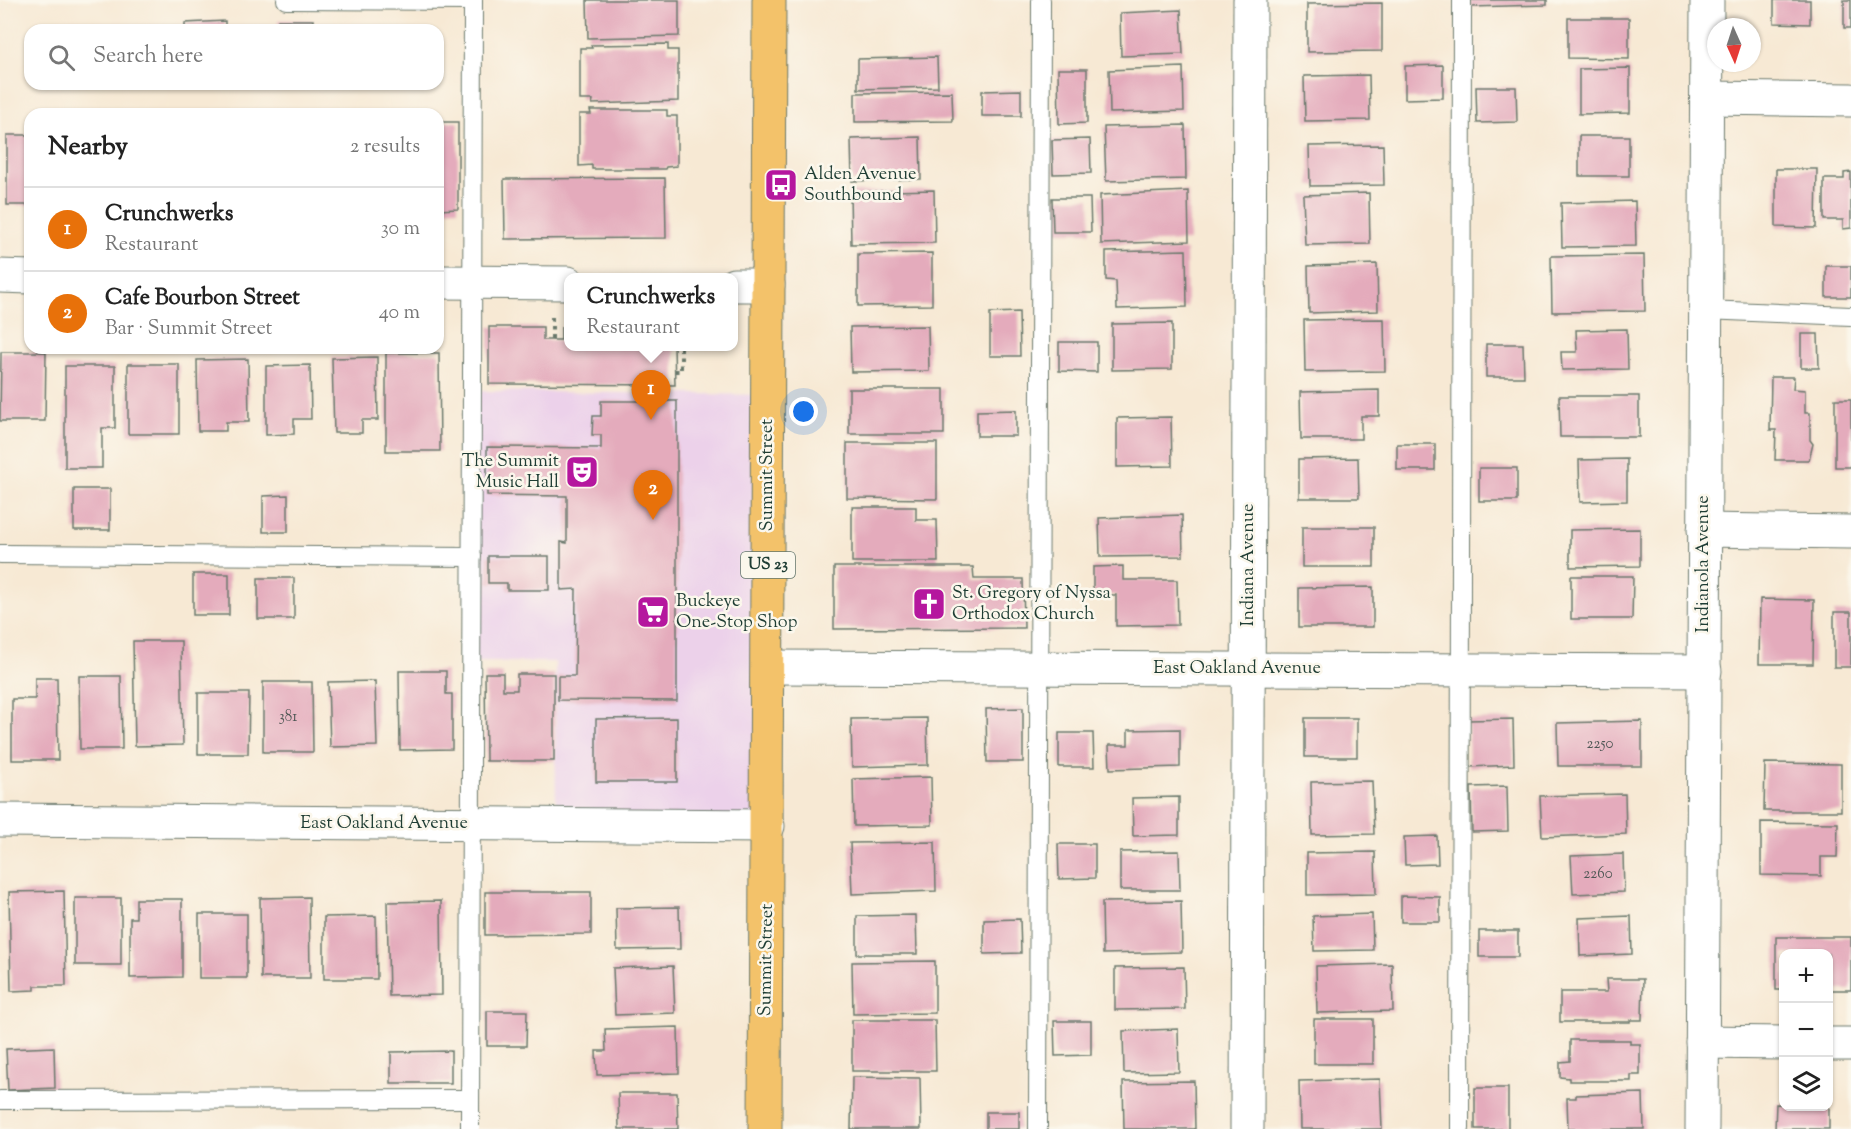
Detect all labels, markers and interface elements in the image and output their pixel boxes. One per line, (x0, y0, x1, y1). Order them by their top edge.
north arrow (1707, 18, 1761, 72)
search box (24, 24, 444, 90)
icon: search (45, 41, 78, 74)
text: Search here (93, 41, 203, 73)
text: Nearby (48, 129, 128, 166)
text: 2 results (350, 133, 420, 162)
place label: Alden Avenue Southbound (804, 162, 916, 209)
bus stop icon: Alden Avenue Southbound (763, 167, 799, 203)
text: Crunchwerks (105, 199, 234, 231)
text: 1 (64, 215, 71, 244)
text: 30 m (381, 215, 420, 244)
text: Restaurant (105, 231, 198, 260)
popup (564, 273, 738, 351)
text: Crunchwerks (587, 282, 715, 314)
text: Cafe Bourbon Street (105, 283, 300, 315)
text: 2 (63, 299, 72, 328)
text: 40 m (379, 299, 420, 328)
text: Restaurant (587, 314, 680, 343)
text: Bar · Summit Street (105, 315, 272, 344)
pin: 1 (632, 370, 670, 420)
your location (789, 397, 818, 426)
street label: Summit Street (755, 419, 781, 531)
place label: The Summit Music Hall (462, 449, 559, 496)
theatre icon: The Summit Music Hall (564, 454, 600, 490)
pin: 2 (634, 470, 672, 520)
street label: Indianola Avenue (1691, 495, 1717, 633)
street label: Indiana Avenue (1236, 504, 1262, 626)
road number: US 23 (741, 552, 795, 578)
place label: St. Gregory of Nyssa Orthodox Church (952, 581, 1111, 628)
church icon: St. Gregory of Nyssa Orthodox Church (911, 586, 947, 622)
place label: Buckeye One-Stop Shop (676, 589, 797, 636)
supermarket icon: Buckeye One-Stop Shop (635, 594, 671, 630)
street label: East Oakland Avenue (1153, 656, 1321, 682)
house number: 381 (279, 707, 297, 728)
house number: 2250 (1586, 734, 1614, 755)
street label: East Oakland Avenue (300, 811, 468, 837)
house number: 2260 (1583, 864, 1613, 885)
street label: Summit Street (753, 904, 781, 1016)
map controls (1779, 949, 1833, 1111)
button: + (1779, 949, 1833, 1003)
button: − (1779, 1003, 1833, 1057)
button: layers (1779, 1057, 1833, 1111)

